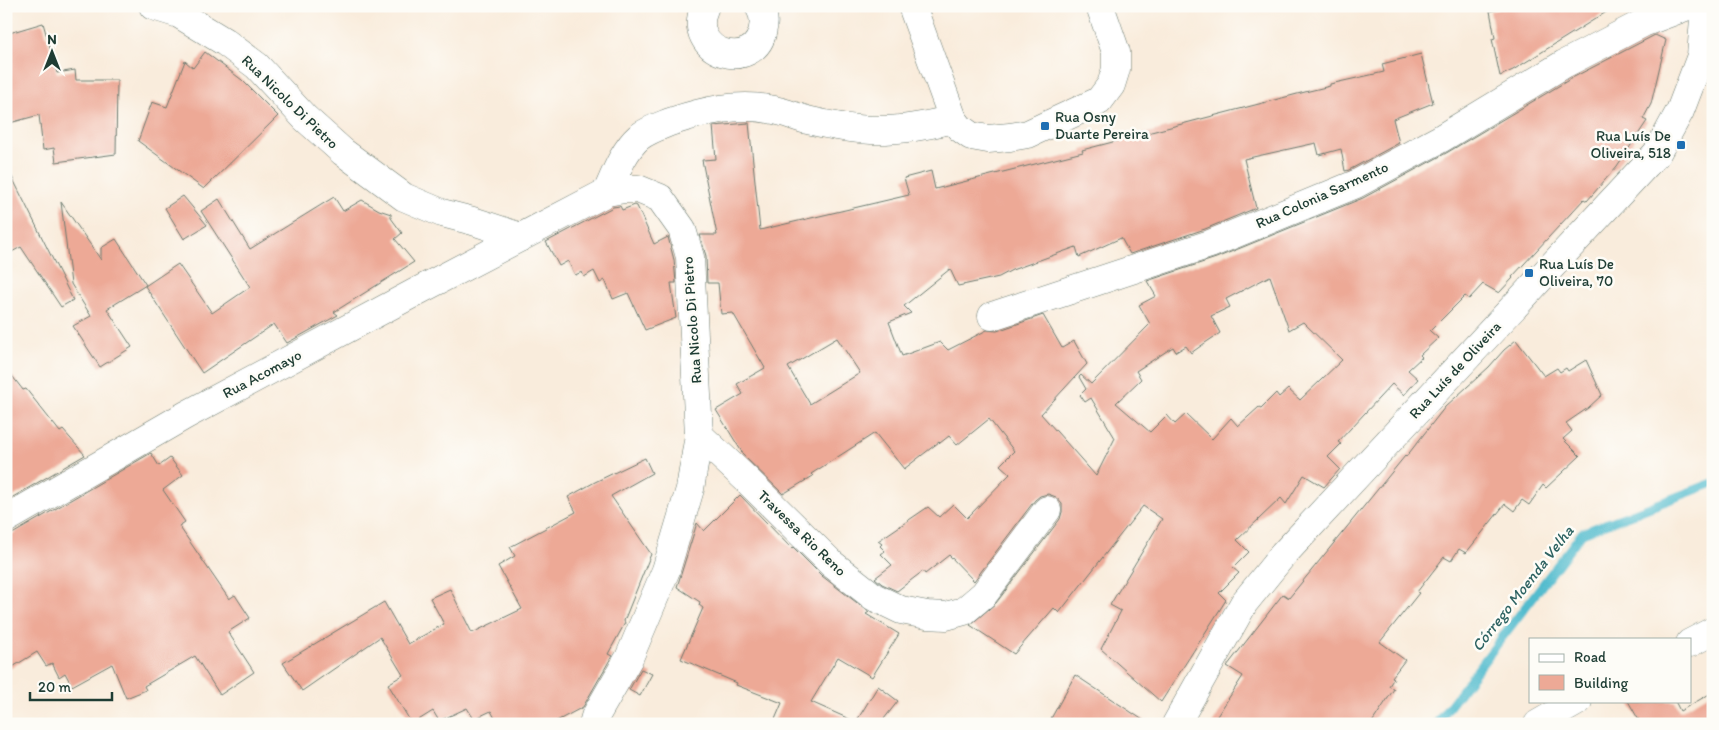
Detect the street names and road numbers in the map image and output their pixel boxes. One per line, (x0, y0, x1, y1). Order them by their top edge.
street label: Rua Nicolo Di Pietro (238, 51, 342, 153)
street label: Rua Colonia Sarmento (1253, 158, 1391, 232)
street label: Rua Nicolo Di Pietro (679, 256, 705, 384)
street label: Rua Luís de Oliveira (1405, 317, 1505, 422)
street label: Rua Acomayo (219, 346, 305, 402)
street label: Travessa Rio Reno (754, 486, 850, 580)

